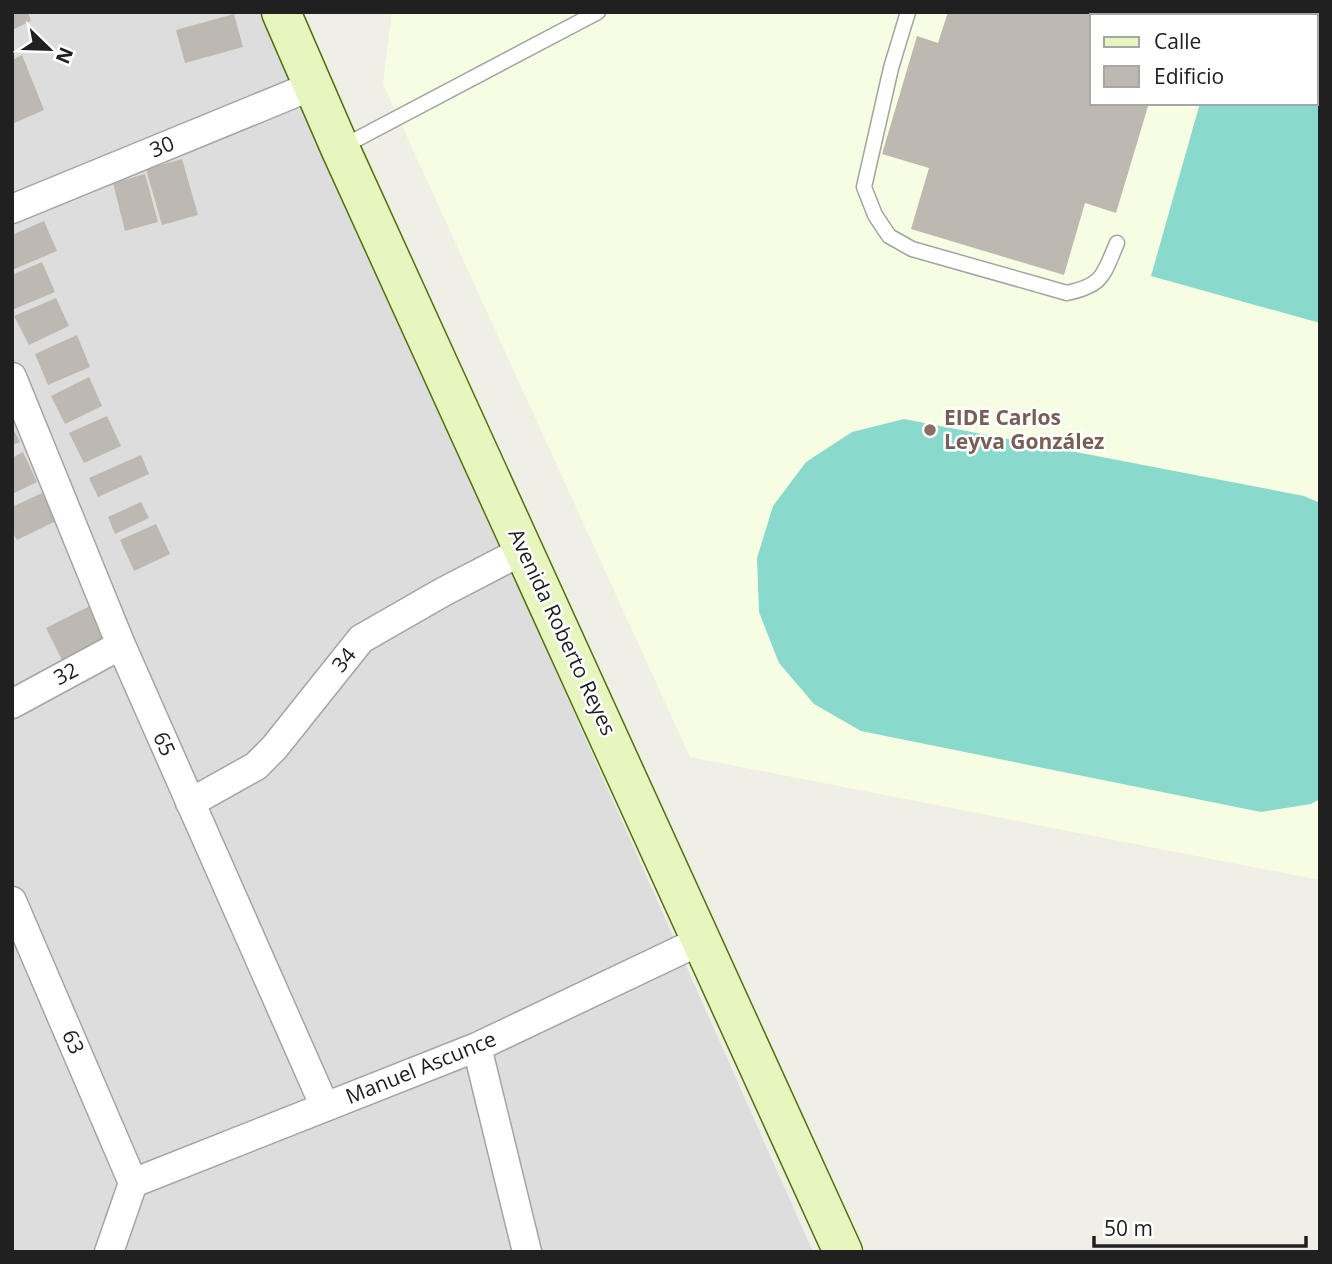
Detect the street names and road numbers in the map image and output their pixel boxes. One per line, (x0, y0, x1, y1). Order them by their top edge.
street label: 30 (145, 129, 178, 164)
street label: Avenida Roberto Reyes (503, 524, 623, 740)
street label: 34 (325, 641, 362, 678)
street label: 32 (48, 655, 83, 691)
street label: 65 (147, 727, 183, 760)
street label: Manuel Ascunce (341, 1024, 500, 1110)
street label: 63 (56, 1025, 91, 1058)

